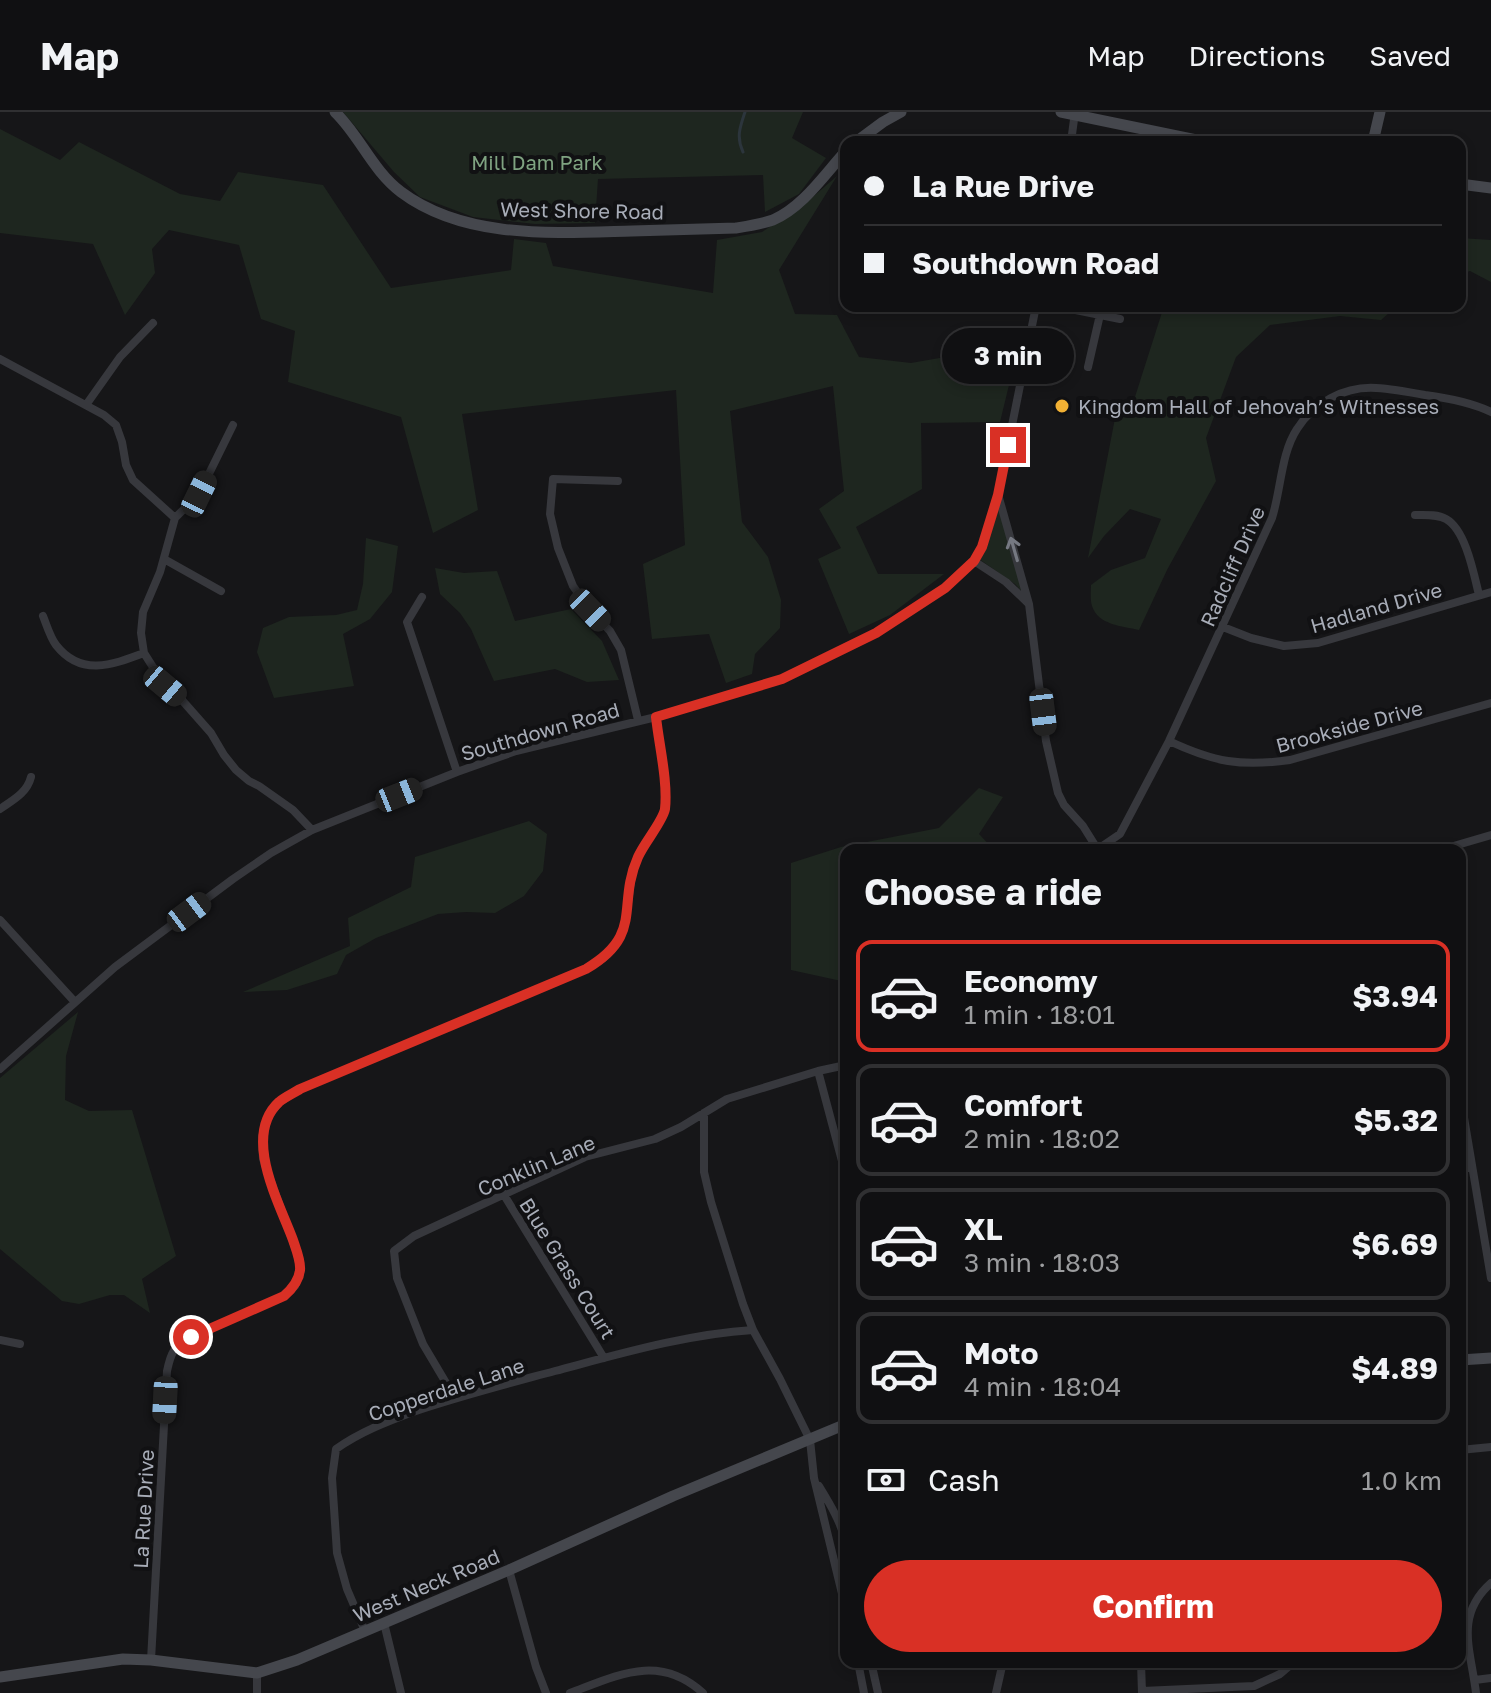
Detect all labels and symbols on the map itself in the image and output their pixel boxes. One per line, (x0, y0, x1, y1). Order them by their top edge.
park label: Mill Dam Park (471, 150, 603, 174)
street label: West Shore Road (500, 197, 664, 223)
callout: 3 min (942, 329, 1074, 385)
place label: Kingdom Hall of Jehovah’s Witnesses (1078, 394, 1439, 418)
marker: Kingdom Hall of Jehovah’s Witnesses (1053, 397, 1071, 415)
route end (990, 427, 1026, 463)
car (178, 467, 220, 521)
street label: Radcliff Drive (1195, 502, 1269, 630)
one-way arrow (1005, 537, 1020, 563)
street label: Hadland Drive (1307, 577, 1445, 637)
car (565, 584, 615, 636)
car (139, 661, 191, 711)
car (1028, 687, 1058, 737)
street label: Brookside Drive (1273, 695, 1425, 757)
street label: Southdown Road (458, 697, 622, 765)
car (372, 775, 426, 815)
car (163, 888, 215, 936)
street label: Conklin Lane (474, 1130, 598, 1200)
street label: Blue Grass Court (515, 1193, 621, 1343)
route start (173, 1319, 209, 1355)
street label: Copperdale Lane (365, 1352, 527, 1426)
car (152, 1375, 178, 1425)
street label: La Rue Drive (128, 1449, 158, 1569)
street label: West Neck Road (349, 1543, 503, 1627)

